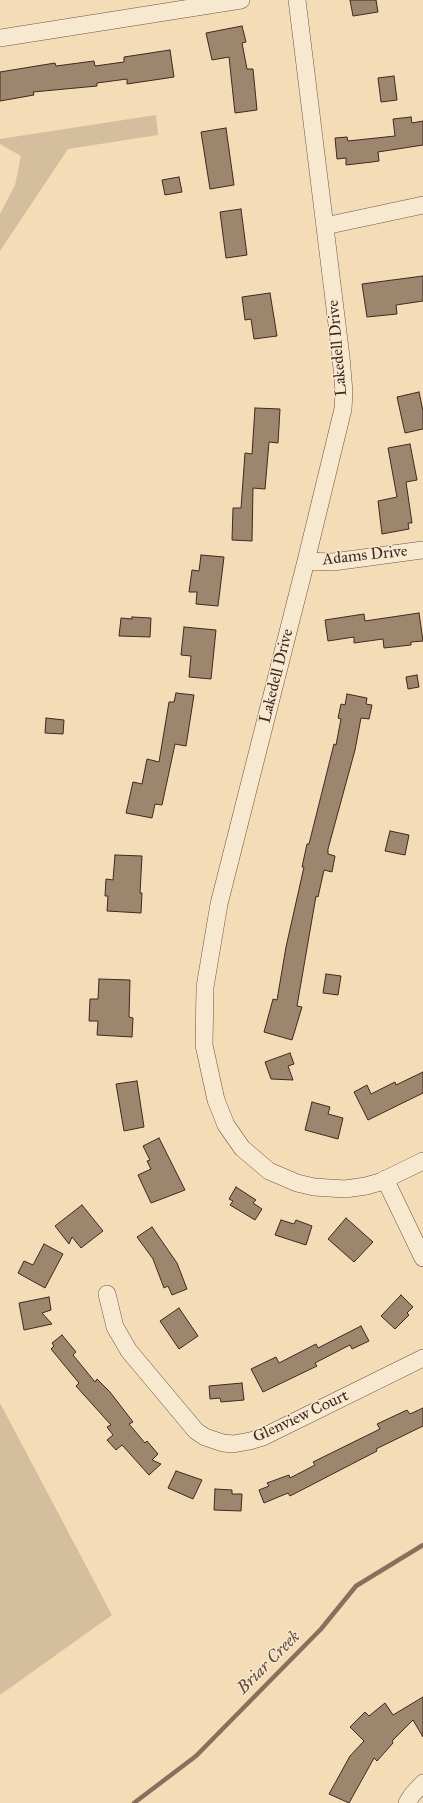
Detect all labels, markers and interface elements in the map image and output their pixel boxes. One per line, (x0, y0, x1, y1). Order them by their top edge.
street label: Lakedell Drive (324, 299, 352, 397)
street label: Adams Drive (322, 542, 408, 570)
street label: Lakedell Drive (256, 627, 298, 725)
street label: Glenview Court (250, 1387, 352, 1447)
water label: Briar Creek (233, 1627, 305, 1699)

